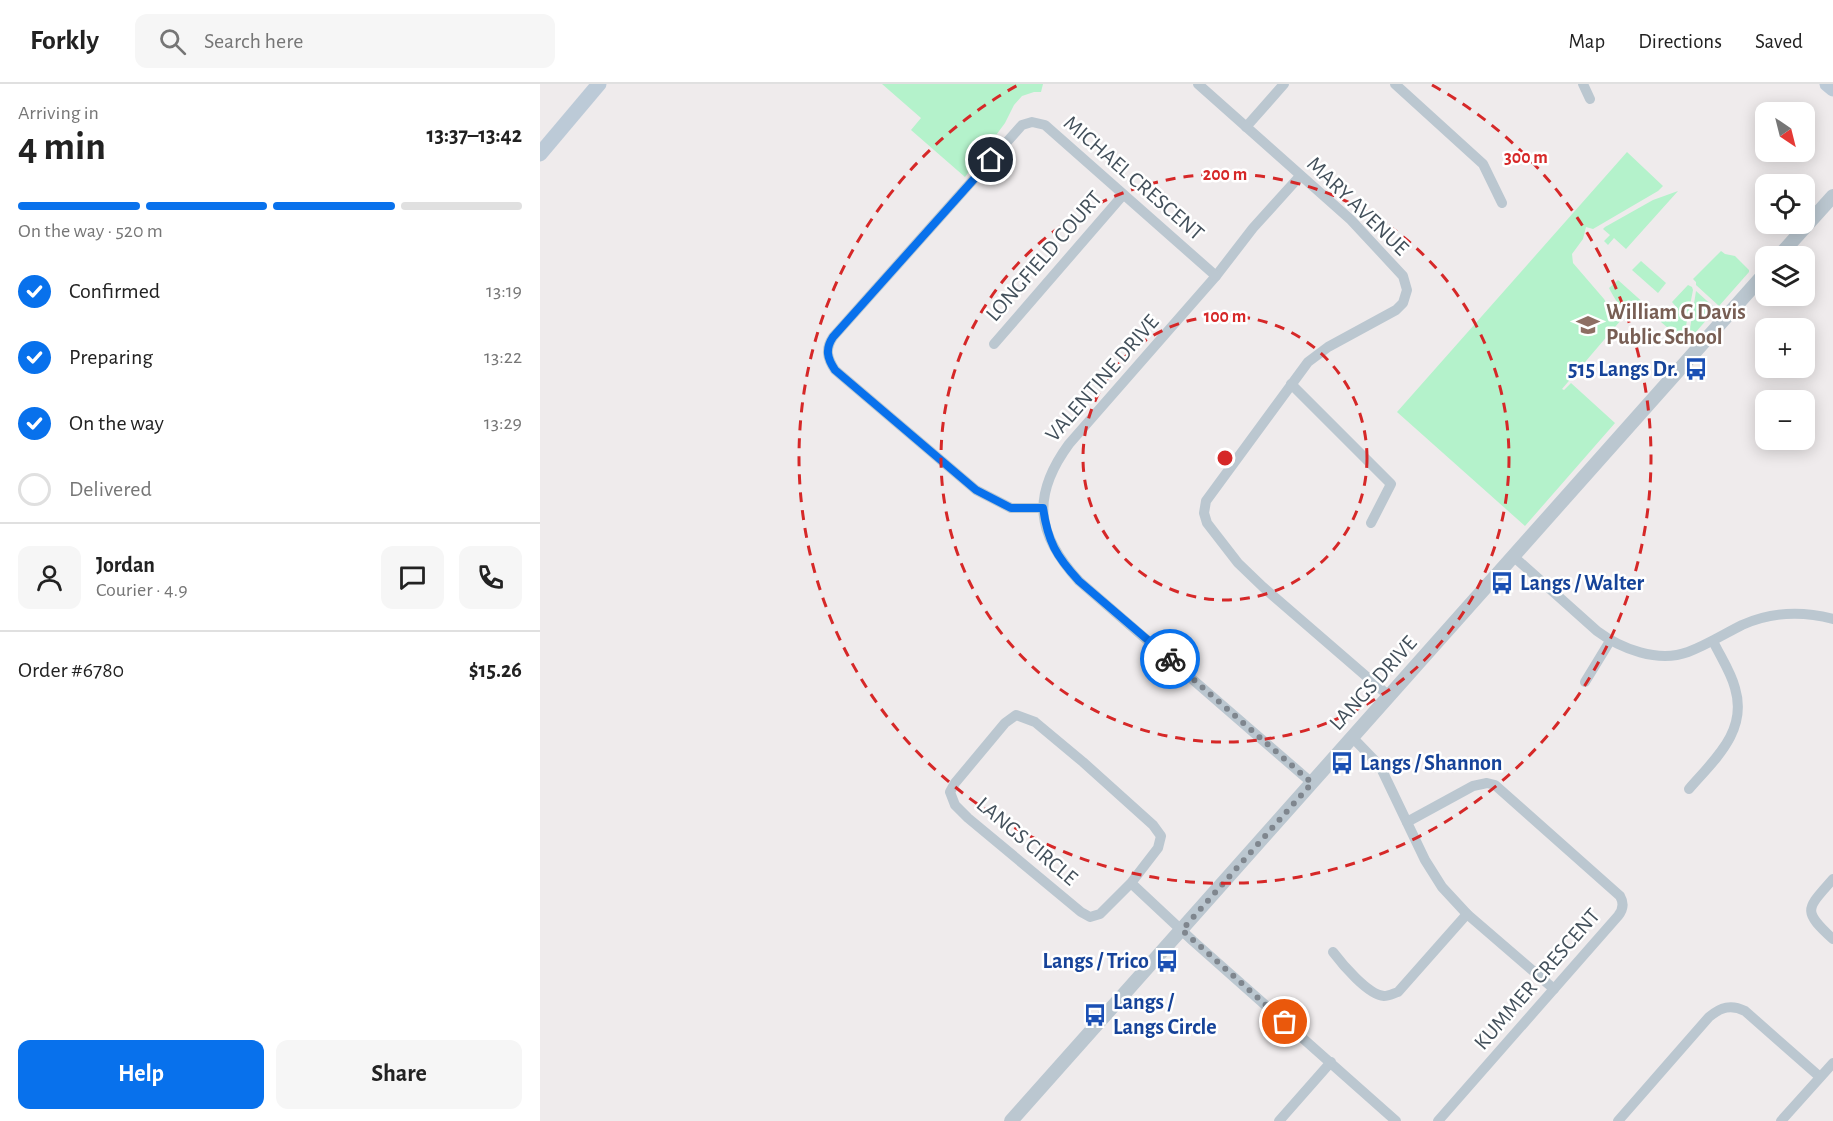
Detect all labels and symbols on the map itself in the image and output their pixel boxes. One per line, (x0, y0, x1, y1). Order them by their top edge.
north arrow (1755, 102, 1815, 162)
street label: MICHAEL CRESCENT (1060, 111, 1208, 245)
pin (965, 134, 1016, 185)
text: 300 m (1504, 149, 1548, 167)
street label: MARY AVENUE (1303, 152, 1413, 260)
text: 200 m (1203, 166, 1247, 184)
street label: LONGFIELD COURT (982, 187, 1106, 325)
place label: William G Davis Public School (1606, 301, 1746, 348)
text: 100 m (1204, 308, 1246, 326)
street label: VALENTINE DRIVE (1041, 310, 1163, 446)
school or university icon: William G Davis Public School (1575, 312, 1601, 338)
bus stop icon: 515 Langs Dr. (1683, 356, 1709, 382)
place label: 515 Langs Dr. (1568, 358, 1678, 380)
centre of rings (1215, 448, 1235, 468)
bus stop icon: Langs / Walter (1489, 570, 1515, 596)
place label: Langs / Walter (1520, 572, 1645, 594)
courier (1140, 629, 1200, 689)
street label: LANGS DRIVE (1325, 631, 1421, 734)
bus stop icon: Langs / Shannon (1329, 750, 1355, 776)
place label: Langs / Shannon (1360, 752, 1502, 774)
street label: LANGS CIRCLE (972, 793, 1082, 890)
street label: KUMMER CRESCENT (1470, 904, 1604, 1054)
bus stop icon: Langs / Trico (1154, 948, 1180, 974)
place label: Langs / Trico (1042, 950, 1149, 972)
place label: Langs / Langs Circle (1113, 991, 1217, 1038)
pin (1259, 996, 1310, 1047)
bus stop icon: Langs / Langs Circle (1082, 1002, 1108, 1028)

